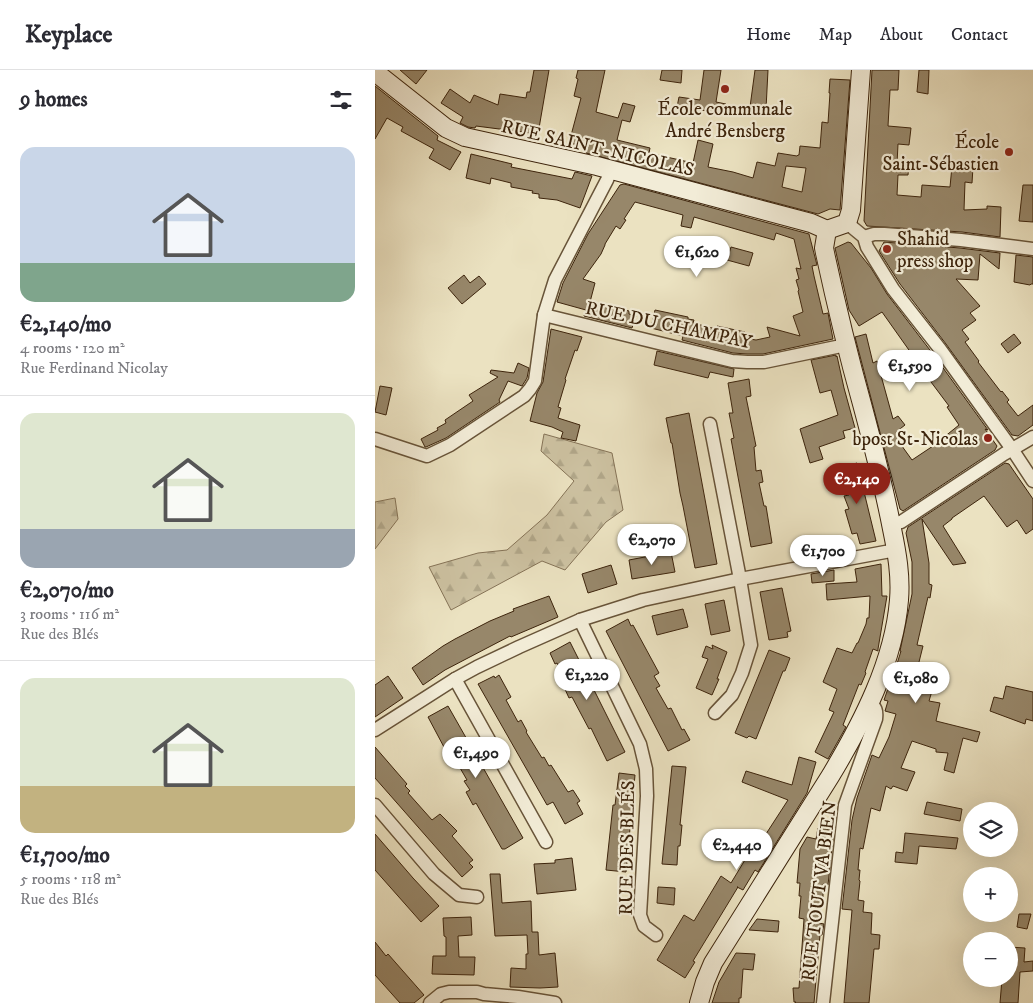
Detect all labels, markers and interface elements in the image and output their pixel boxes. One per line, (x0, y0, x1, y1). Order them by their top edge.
text: Keyplace (25, 20, 113, 50)
text: Home (746, 24, 791, 46)
text: Map (819, 24, 852, 46)
text: About (880, 24, 923, 46)
text: Contact (951, 24, 1008, 46)
marker: École communale André Bensberg (719, 83, 731, 95)
icon: filters (327, 86, 355, 114)
text: 9 homes (20, 87, 88, 113)
place label: École communale André Bensberg (658, 97, 793, 143)
street label: RUE SAINT-NICOLAS (499, 115, 696, 182)
place label: École Saint-Sébastien (883, 130, 999, 176)
marker: École Saint-Sébastien (1003, 146, 1015, 158)
icon: home (143, 180, 233, 270)
place label: Shahid press shop (896, 228, 973, 273)
pin: €1,620 (656, 236, 738, 278)
text: €1,620 (675, 242, 719, 262)
marker: Shahid press shop (881, 243, 893, 255)
street label: RUE DU CHAMPAY (583, 297, 755, 355)
text: €2,140/mo (20, 312, 111, 338)
text: 4 rooms · 120 m² (20, 338, 125, 358)
pin: €1,590 (869, 350, 951, 392)
text: €1,590 (888, 356, 932, 376)
text: Rue Ferdinand Nicolay (20, 358, 168, 378)
place label: bpost St-Nicolas (853, 428, 978, 451)
marker: bpost St-Nicolas (982, 432, 994, 444)
icon: home (143, 445, 233, 535)
pin: €2,140 (816, 462, 898, 505)
text: €2,140 (834, 469, 880, 489)
pin: €2,070 (611, 524, 693, 566)
text: €2,070 (628, 530, 676, 550)
pin: €1,700 (782, 534, 864, 577)
text: €1,700 (801, 541, 845, 561)
text: €2,070/mo (20, 578, 114, 604)
text: 3 rooms · 116 m² (20, 604, 119, 624)
text: Rue des Blés (20, 624, 99, 644)
pin: €1,220 (546, 658, 628, 701)
pin: €1,080 (875, 662, 957, 704)
text: €1,220 (565, 665, 609, 685)
text: €1,080 (894, 668, 938, 688)
icon: home (143, 710, 233, 800)
pin: €1,490 (435, 736, 517, 779)
text: €1,490 (453, 743, 499, 763)
street label: RUE DES BLÉS (614, 780, 640, 916)
street label: RUE TOUT VA BIEN (797, 800, 842, 983)
map controls (963, 802, 1018, 987)
button: layers (963, 802, 1018, 857)
pin: €2,440 (696, 828, 778, 871)
text: €2,440 (712, 835, 762, 855)
text: €1,700/mo (20, 843, 110, 869)
button: + (963, 867, 1018, 922)
text: 5 rooms · 118 m² (20, 869, 121, 889)
text: Rue des Blés (20, 889, 99, 909)
button: − (963, 932, 1018, 987)

